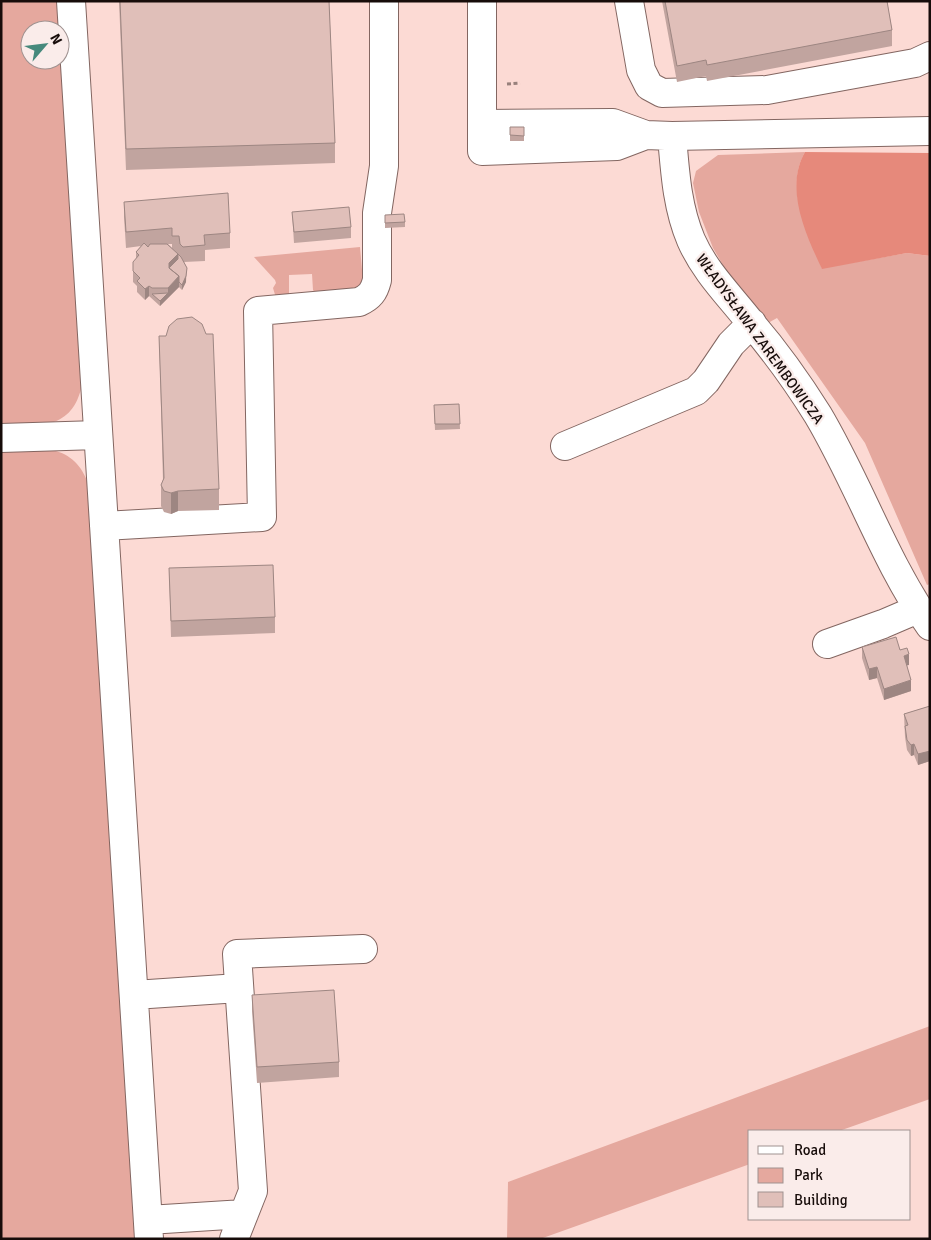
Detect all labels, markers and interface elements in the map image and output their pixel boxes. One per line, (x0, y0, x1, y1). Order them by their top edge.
north arrow (20, 20, 70, 70)
text: N (46, 31, 66, 47)
street label: WŁADYSŁAWA ZAREMBOWICZA (692, 250, 828, 428)
legend (748, 1130, 911, 1220)
text: Road (794, 1141, 826, 1159)
text: Park (794, 1166, 823, 1184)
text: Building (794, 1191, 848, 1209)

